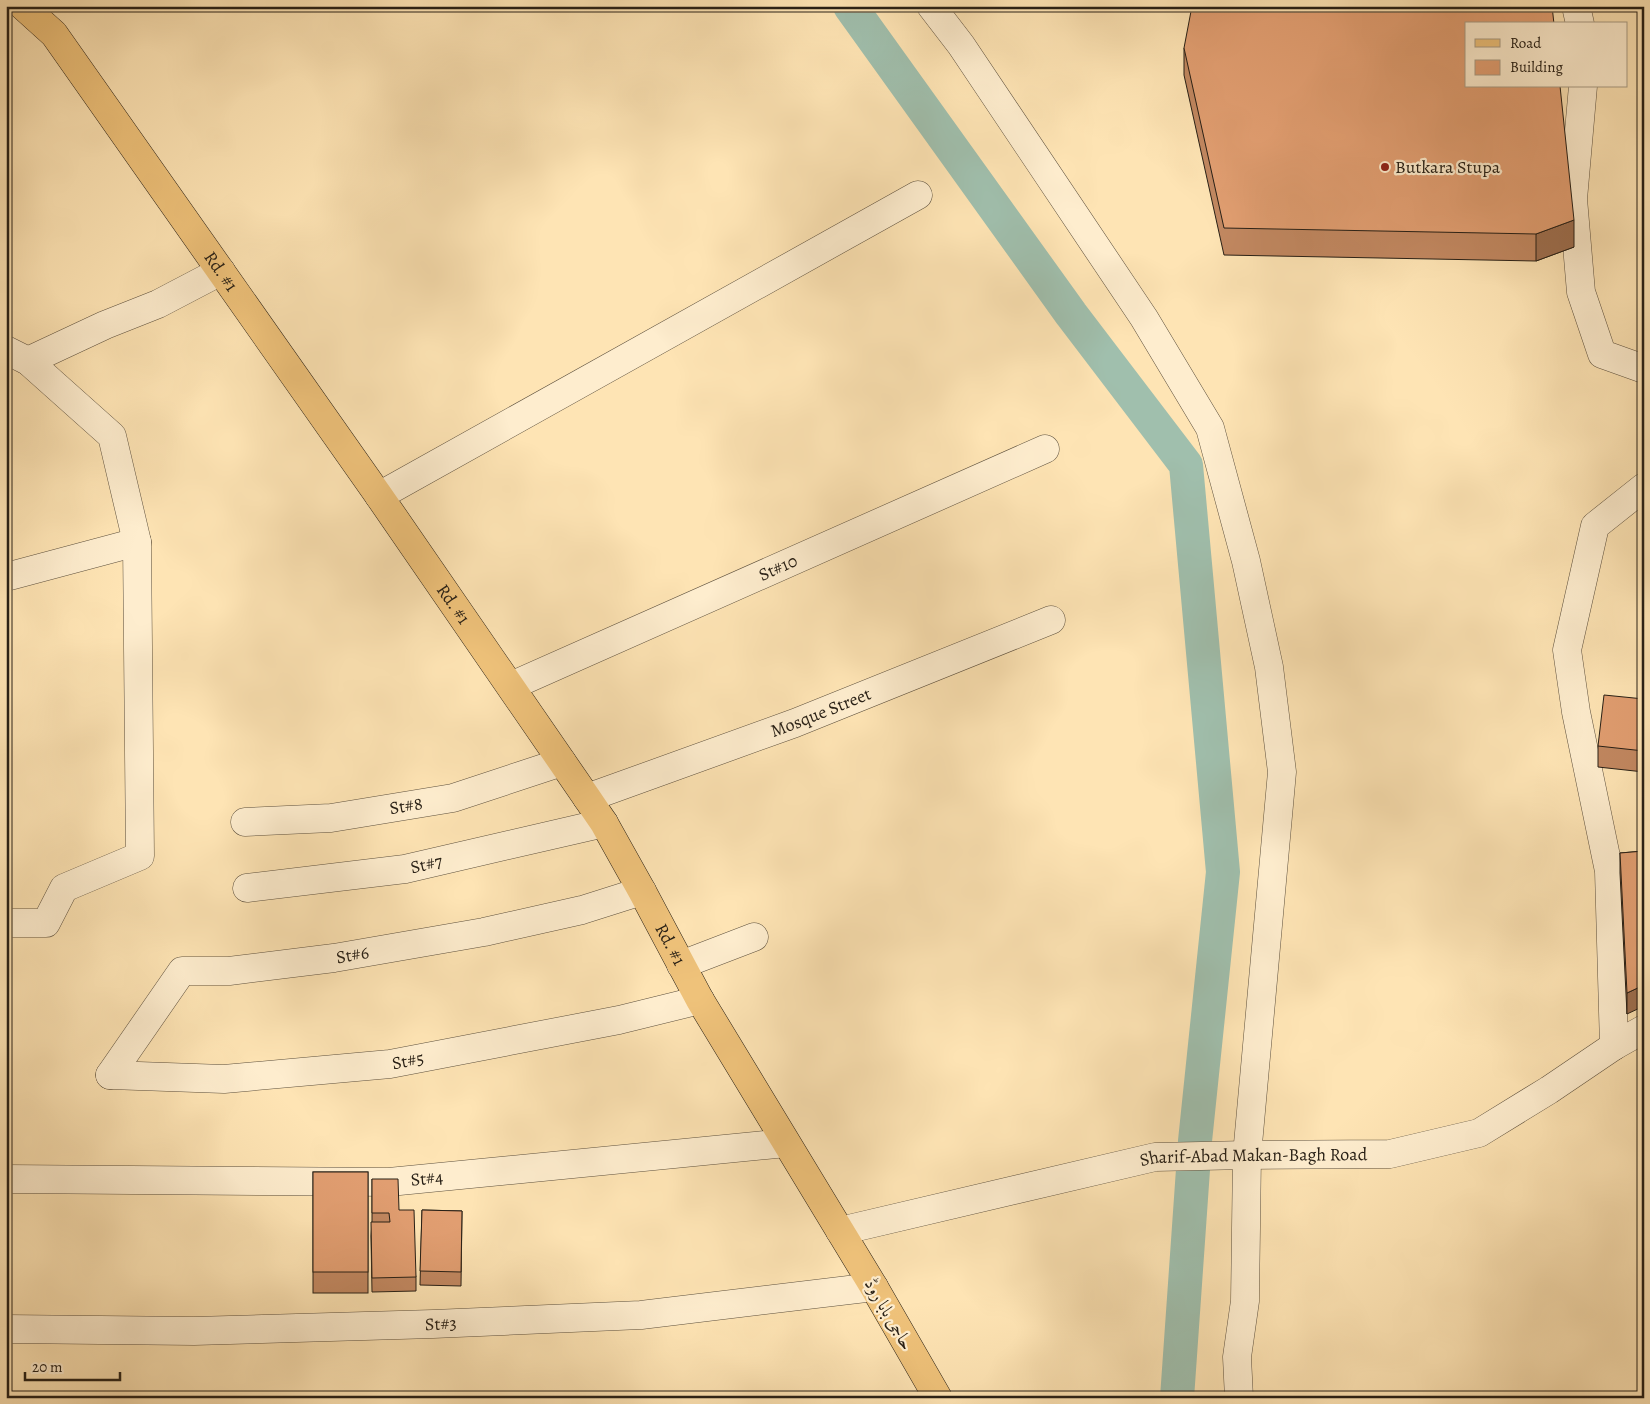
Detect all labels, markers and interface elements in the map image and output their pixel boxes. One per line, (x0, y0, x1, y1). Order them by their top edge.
legend (1465, 22, 1628, 88)
text: Road (1510, 33, 1542, 53)
text: Building (1510, 57, 1563, 77)
place label: Butkara Stupa (1395, 155, 1501, 179)
marker: Butkara Stupa (1379, 161, 1391, 173)
street label: Rd. #1 (199, 246, 243, 296)
street label: St#10 (755, 548, 801, 587)
street label: Rd. #1 (431, 579, 476, 629)
street label: Mosque Street (767, 682, 875, 743)
street label: St#8 (388, 791, 424, 820)
street label: St#7 (408, 849, 445, 879)
street label: Rd. #1 (650, 919, 691, 969)
street label: St#6 (334, 940, 371, 969)
street label: St#5 (390, 1046, 426, 1075)
street label: Sharif-Abad Makan-Bagh Road (1137, 1142, 1368, 1172)
street label: St#4 (409, 1165, 444, 1192)
street label: حاجی بابا روڈ (859, 1274, 919, 1354)
street label: St#3 (425, 1311, 457, 1336)
scale bar (25, 1349, 120, 1381)
text: 20 m (32, 1357, 63, 1377)

